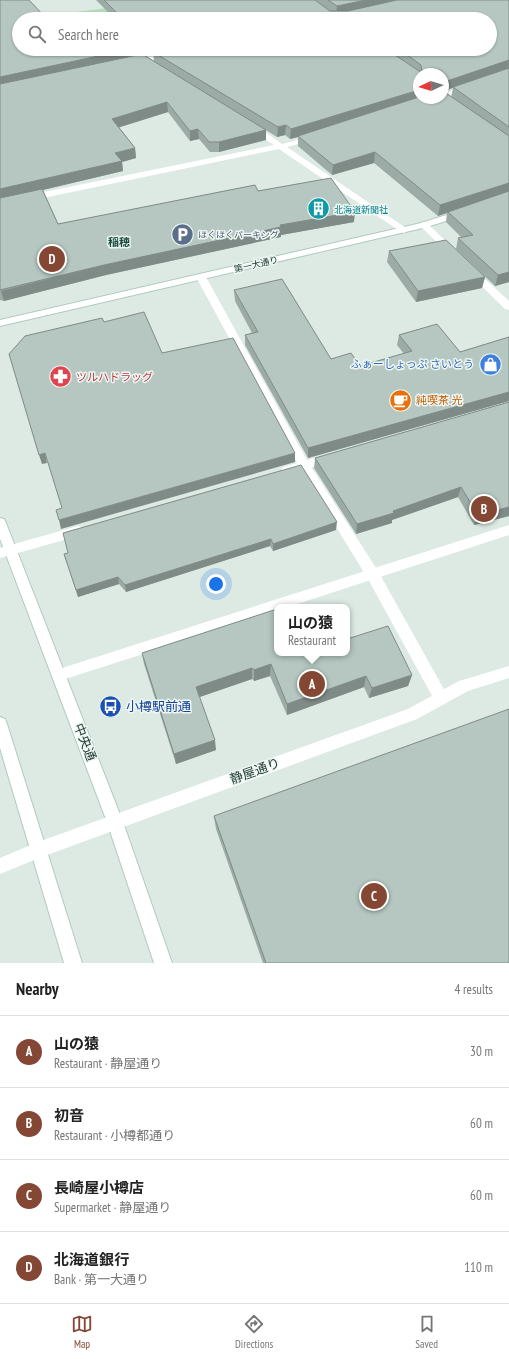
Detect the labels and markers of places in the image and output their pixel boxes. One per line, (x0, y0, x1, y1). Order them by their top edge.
building icon: 北海道新聞社 (306, 196, 332, 222)
place label: 北海道新聞社 (334, 204, 388, 215)
parking icon: ほくほくパーキング (169, 221, 195, 247)
place label: ほくほくパーキング (198, 229, 279, 240)
pin: D (39, 244, 65, 274)
shop icon: ふぁーしょっぷ さいとう (477, 351, 503, 377)
place label: ふぁーしょっぷ さいとう (351, 357, 474, 371)
pharmacy icon: ツルハドラッグ (48, 364, 74, 390)
place label: ツルハドラッグ (76, 370, 153, 384)
cafe icon: 純喫茶 光 (388, 387, 414, 413)
place label: 純喫茶 光 (416, 393, 462, 407)
pin: B (471, 494, 497, 524)
pin: A (299, 669, 325, 699)
bus stop icon: 小樽駅前通 (98, 693, 124, 719)
place label: 小樽駅前通 (126, 698, 191, 715)
pin: C (361, 881, 387, 911)

